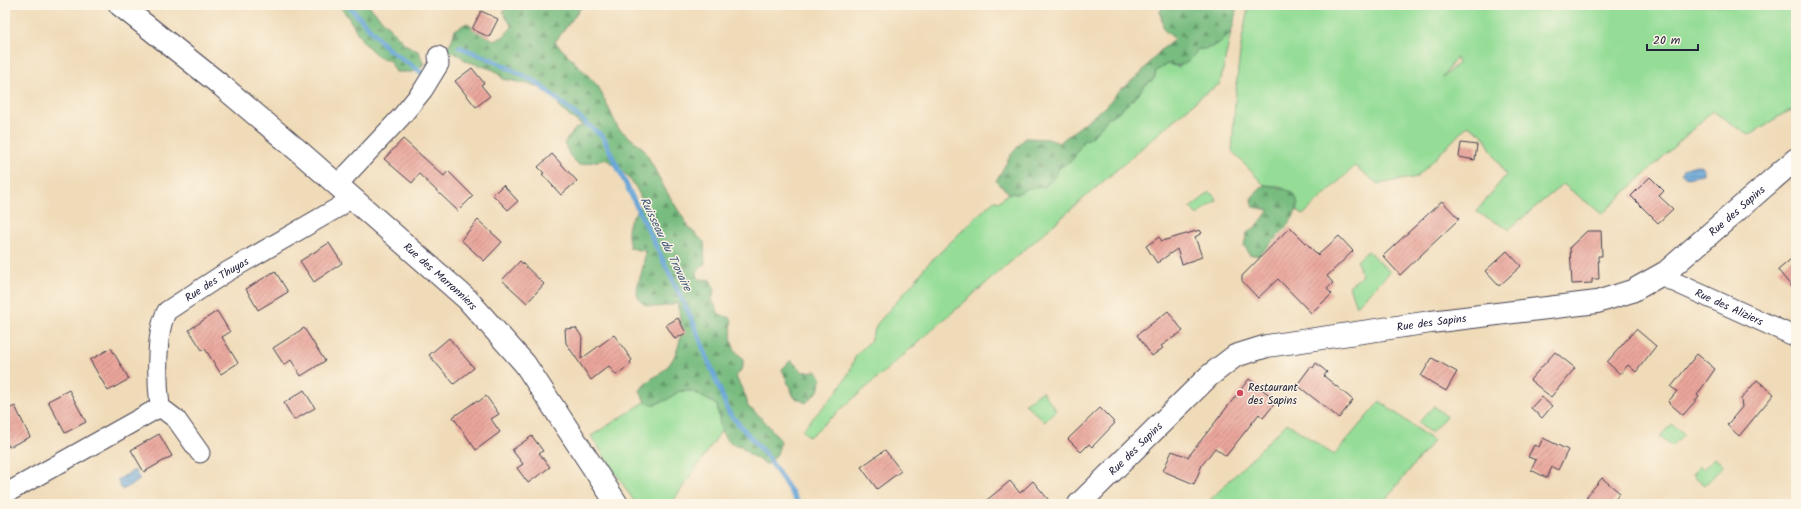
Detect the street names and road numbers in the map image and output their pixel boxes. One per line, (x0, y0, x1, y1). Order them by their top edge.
street label: Rue des Sapins (1705, 181, 1770, 241)
street label: Rue des Marronniers (399, 239, 481, 315)
street label: Rue des Thuyas (181, 253, 253, 307)
street label: Rue des Aliziers (1692, 284, 1766, 331)
street label: Rue des Sapins (1396, 310, 1468, 337)
street label: Rue des Sapins (1105, 418, 1168, 480)

